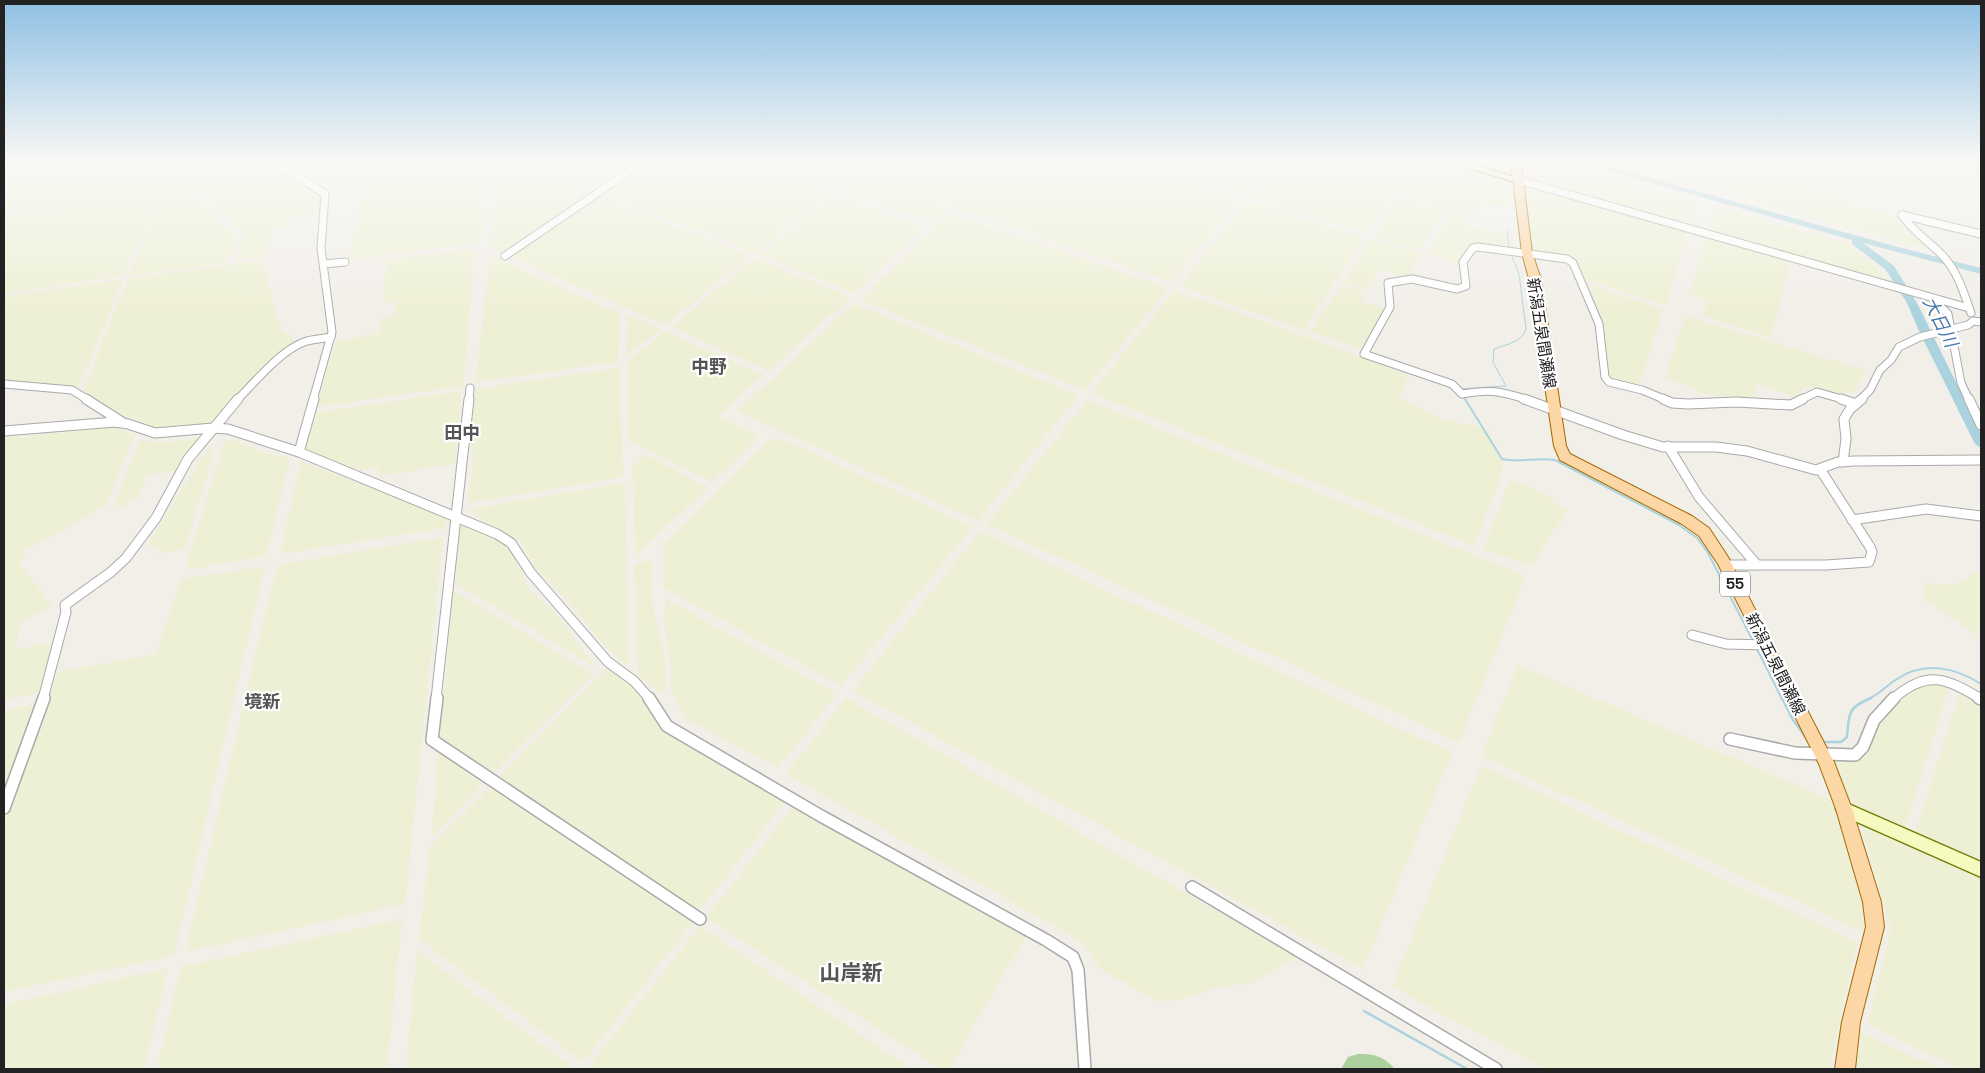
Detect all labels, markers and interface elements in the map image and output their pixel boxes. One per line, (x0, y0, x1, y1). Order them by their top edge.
street label: 新潟五泉間瀬線 (1522, 276, 1561, 390)
water label: 大日川 (1918, 292, 1964, 353)
district label: 中野 (691, 355, 727, 378)
district label: 田中 (444, 421, 480, 444)
road number: 55 (1720, 572, 1750, 596)
street label: 新潟五泉間瀬線 (1741, 610, 1810, 719)
district label: 境新 (244, 690, 280, 713)
district label: 山岸新 (820, 959, 883, 986)

